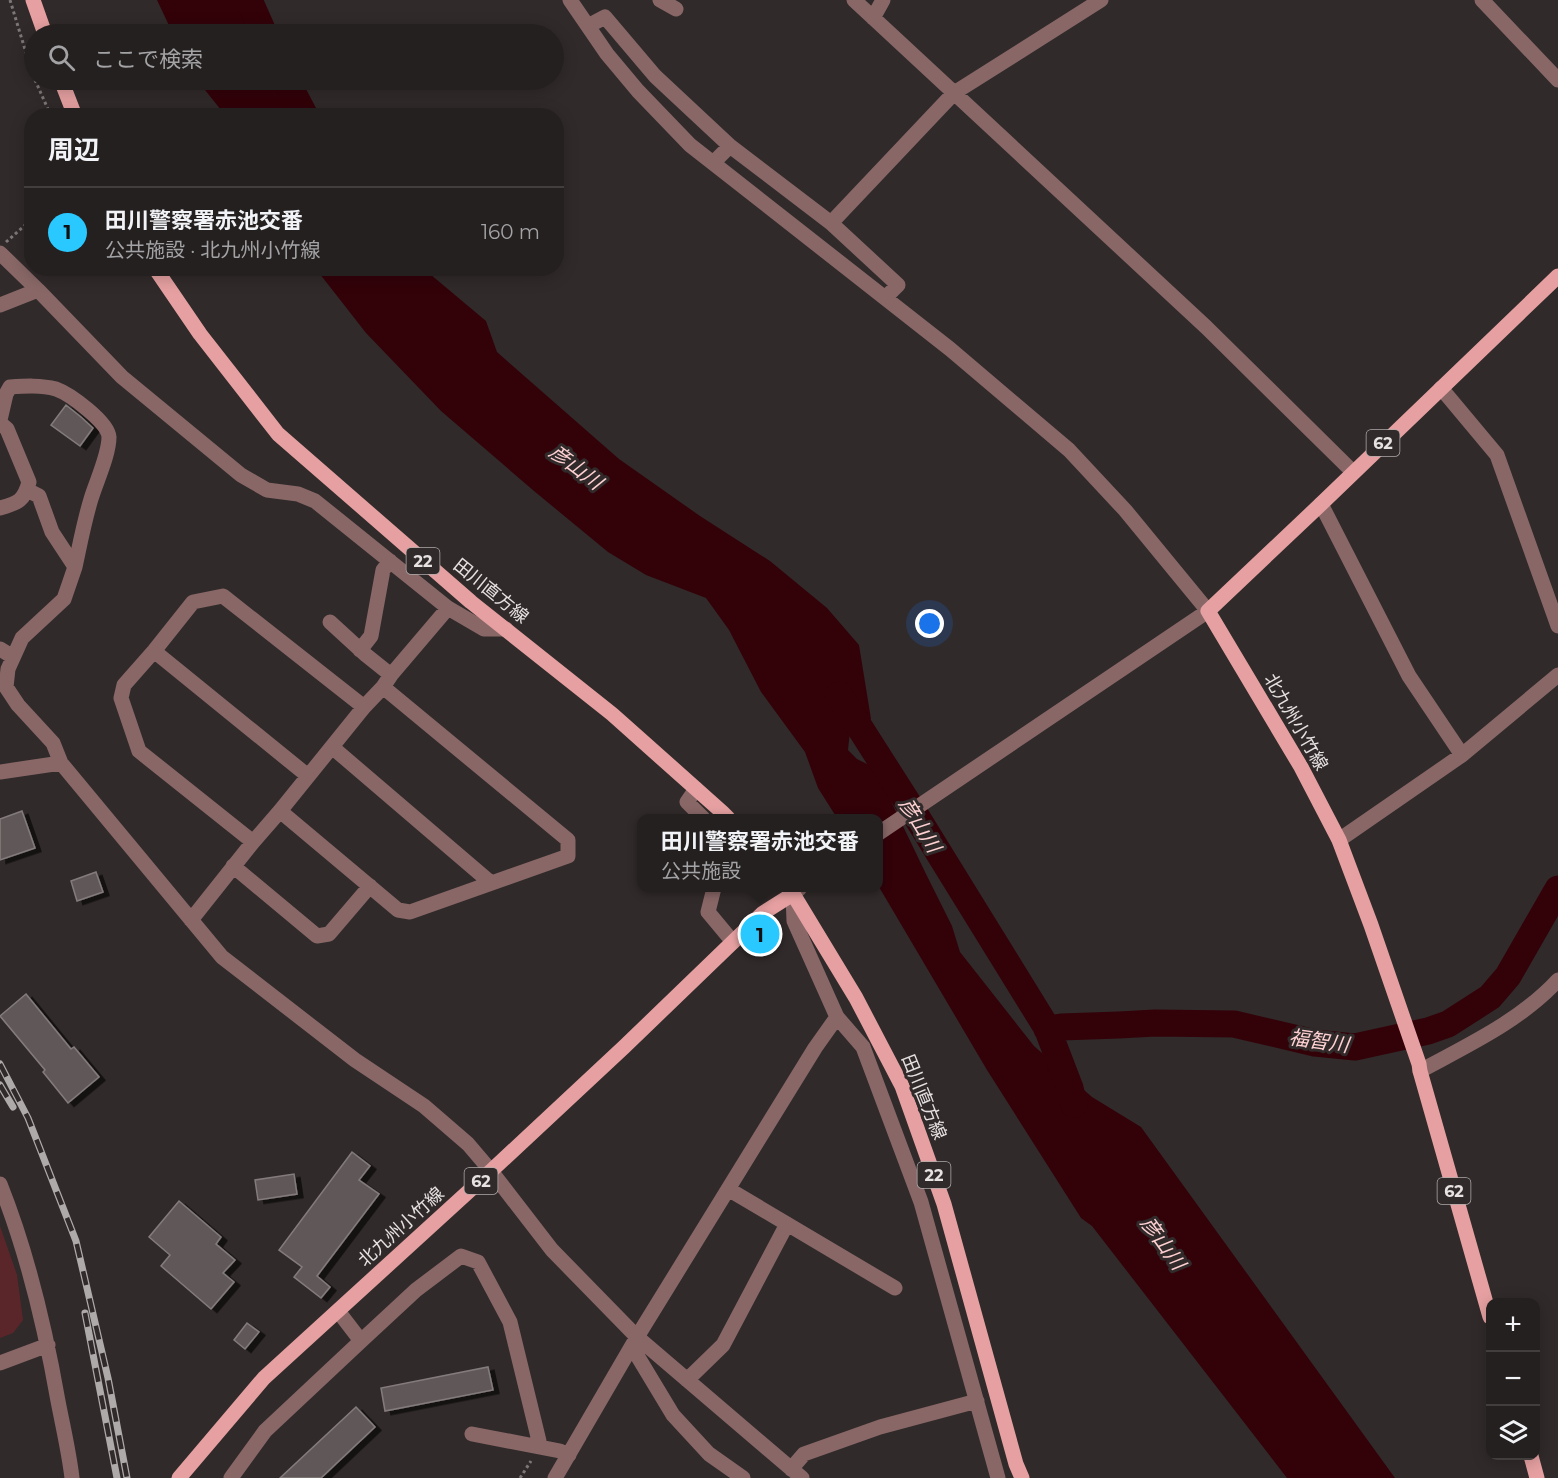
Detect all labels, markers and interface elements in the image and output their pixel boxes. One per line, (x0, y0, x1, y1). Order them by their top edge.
search box (24, 24, 564, 90)
icon: search (45, 41, 78, 74)
text: ここで検索 (93, 46, 203, 73)
text: 周辺 (48, 134, 100, 166)
text: 田川警察署赤池交番 (105, 207, 303, 234)
text: 1 (64, 220, 71, 244)
text: 160 m (481, 220, 540, 244)
text: 公共施設 · 北九州小竹線 (105, 238, 321, 262)
road number: 62 (1366, 430, 1400, 456)
water label: 彦山川 (545, 439, 609, 496)
road number: 22 (406, 548, 440, 574)
street label: 田川直方線 (449, 554, 533, 628)
your location (915, 609, 944, 638)
street label: 北九州小竹線 (1259, 670, 1333, 774)
water label: 彦山川 (894, 793, 947, 858)
popup (637, 814, 883, 892)
text: 田川警察署赤池交番 (661, 828, 859, 855)
text: 公共施設 (661, 859, 741, 883)
pin: 1 (740, 912, 780, 956)
water label: 福智川 (1288, 1025, 1352, 1057)
street label: 田川直方線 (897, 1051, 951, 1143)
road number: 22 (918, 1162, 950, 1188)
road number: 62 (464, 1168, 498, 1194)
road number: 62 (1438, 1178, 1470, 1204)
street label: 北九州小竹線 (354, 1183, 448, 1271)
water label: 彦山川 (1136, 1212, 1192, 1276)
map controls (1486, 1298, 1540, 1460)
button: + (1486, 1298, 1540, 1352)
button: − (1486, 1352, 1540, 1406)
button: layers (1486, 1406, 1540, 1460)

